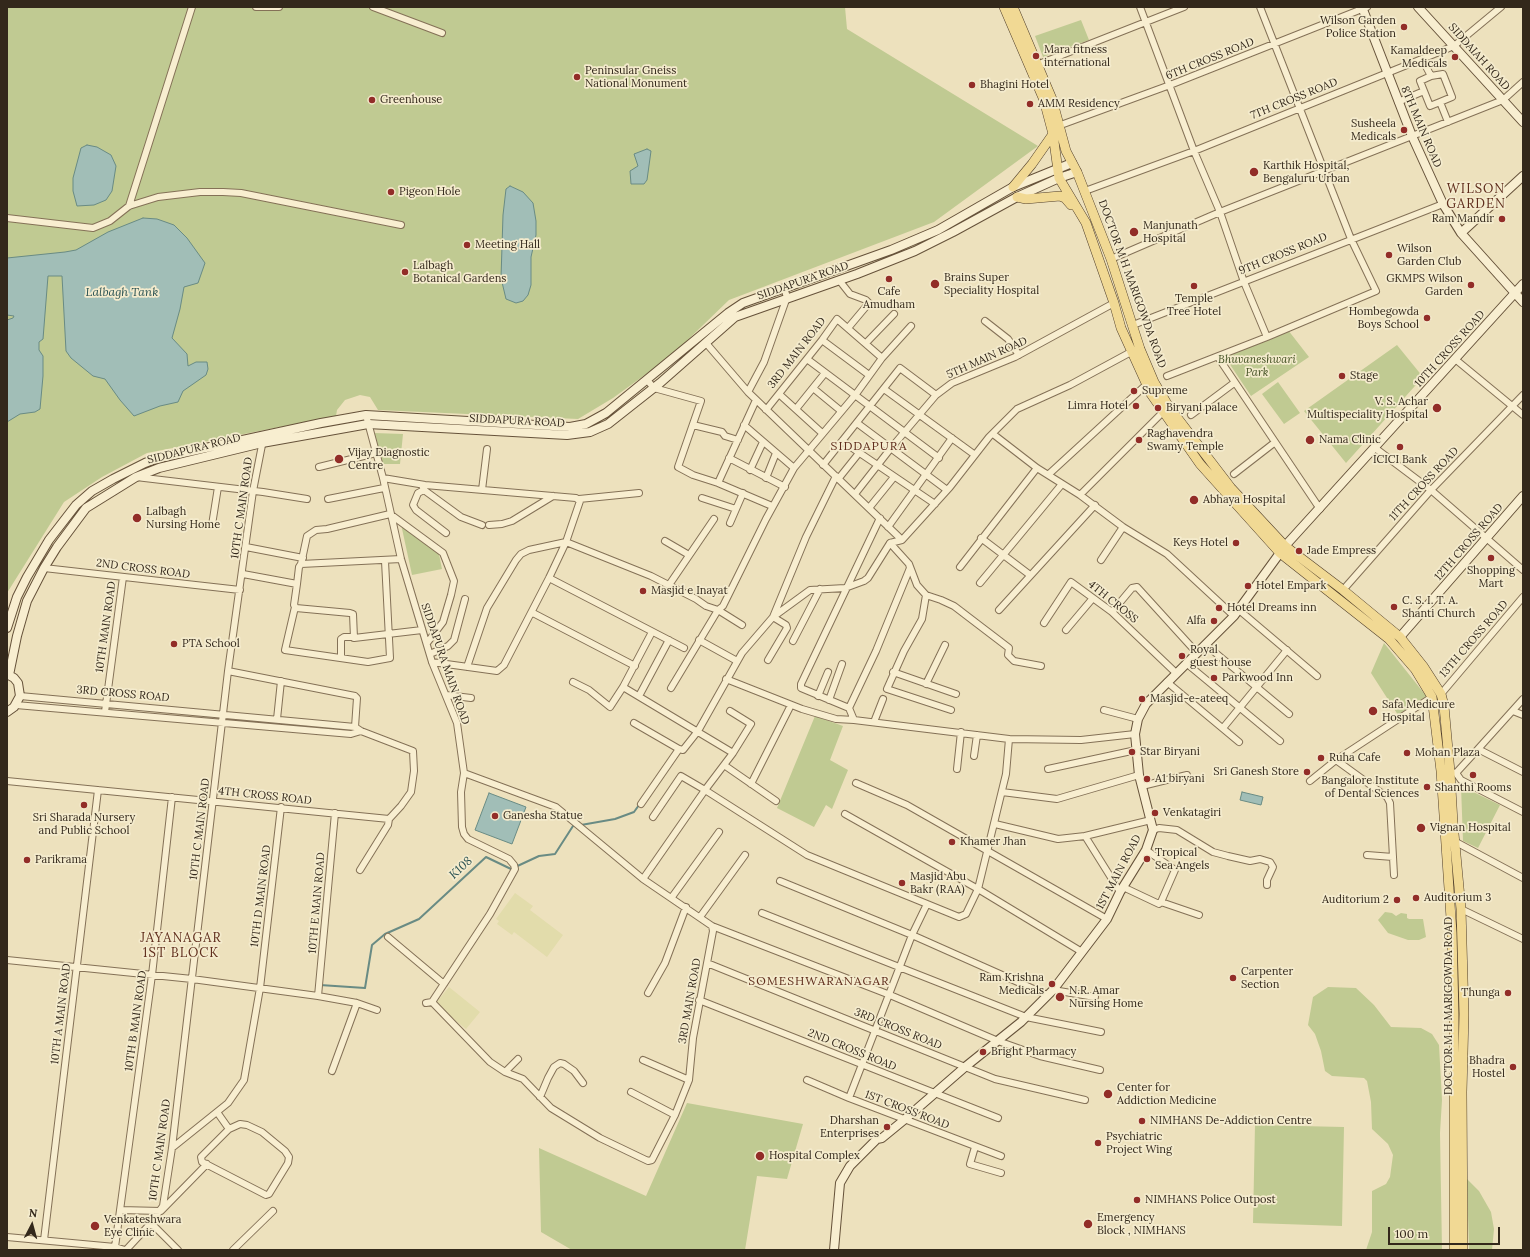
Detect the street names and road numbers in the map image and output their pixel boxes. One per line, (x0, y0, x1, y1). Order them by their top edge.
street label: SIDDAIAH ROAD (1445, 21, 1513, 93)
street label: 6TH CROSS ROAD (1164, 35, 1256, 83)
street label: 7TH CROSS ROAD (1248, 75, 1340, 123)
street label: 8TH MAIN ROAD (1398, 84, 1444, 170)
street label: DOCTOR M H MARIGOWDA ROAD (1095, 198, 1169, 370)
street label: 9TH CROSS ROAD (1237, 230, 1329, 278)
street label: SIDDAPURA ROAD (756, 259, 850, 303)
street label: 10TH CROSS ROAD (1412, 308, 1488, 390)
street label: 3RD MAIN ROAD (765, 315, 829, 391)
street label: 5TH MAIN ROAD (945, 334, 1029, 382)
street label: SIDDAPURA ROAD (469, 412, 565, 430)
street label: SIDDAPURA ROAD (146, 431, 242, 467)
street label: 11TH CROSS ROAD (1387, 444, 1461, 524)
street label: 10TH C MAIN ROAD (228, 456, 256, 560)
street label: 12TH CROSS ROAD (1432, 501, 1506, 583)
street label: 2ND CROSS ROAD (95, 557, 191, 581)
street label: 4TH CROSS (1085, 578, 1141, 626)
street label: 10TH MAIN ROAD (93, 581, 119, 673)
street label: 13TH CROSS ROAD (1437, 598, 1511, 680)
street label: SIDDAPURA MAIN ROAD (418, 602, 472, 726)
street label: 3RD CROSS ROAD (76, 683, 170, 705)
street label: 10TH C MAIN ROAD (187, 777, 213, 881)
street label: 4TH CROSS ROAD (218, 785, 312, 807)
street label: 1ST MAIN ROAD (1094, 832, 1144, 912)
street label: 10TH D MAIN ROAD (248, 844, 274, 948)
street label: 10TH E MAIN ROAD (306, 852, 328, 954)
street label: DOCTOR M H MARIGOWDA ROAD (1442, 917, 1456, 1095)
street label: 3RD MAIN ROAD (676, 957, 704, 1045)
street label: 10TH A MAIN ROAD (48, 963, 74, 1065)
street label: 10TH B MAIN ROAD (122, 970, 150, 1072)
street label: 3RD CROSS ROAD (852, 1005, 944, 1053)
street label: 2ND CROSS ROAD (806, 1026, 898, 1074)
street label: 1ST CROSS ROAD (863, 1088, 951, 1132)
street label: 10TH C MAIN ROAD (146, 1098, 174, 1202)

